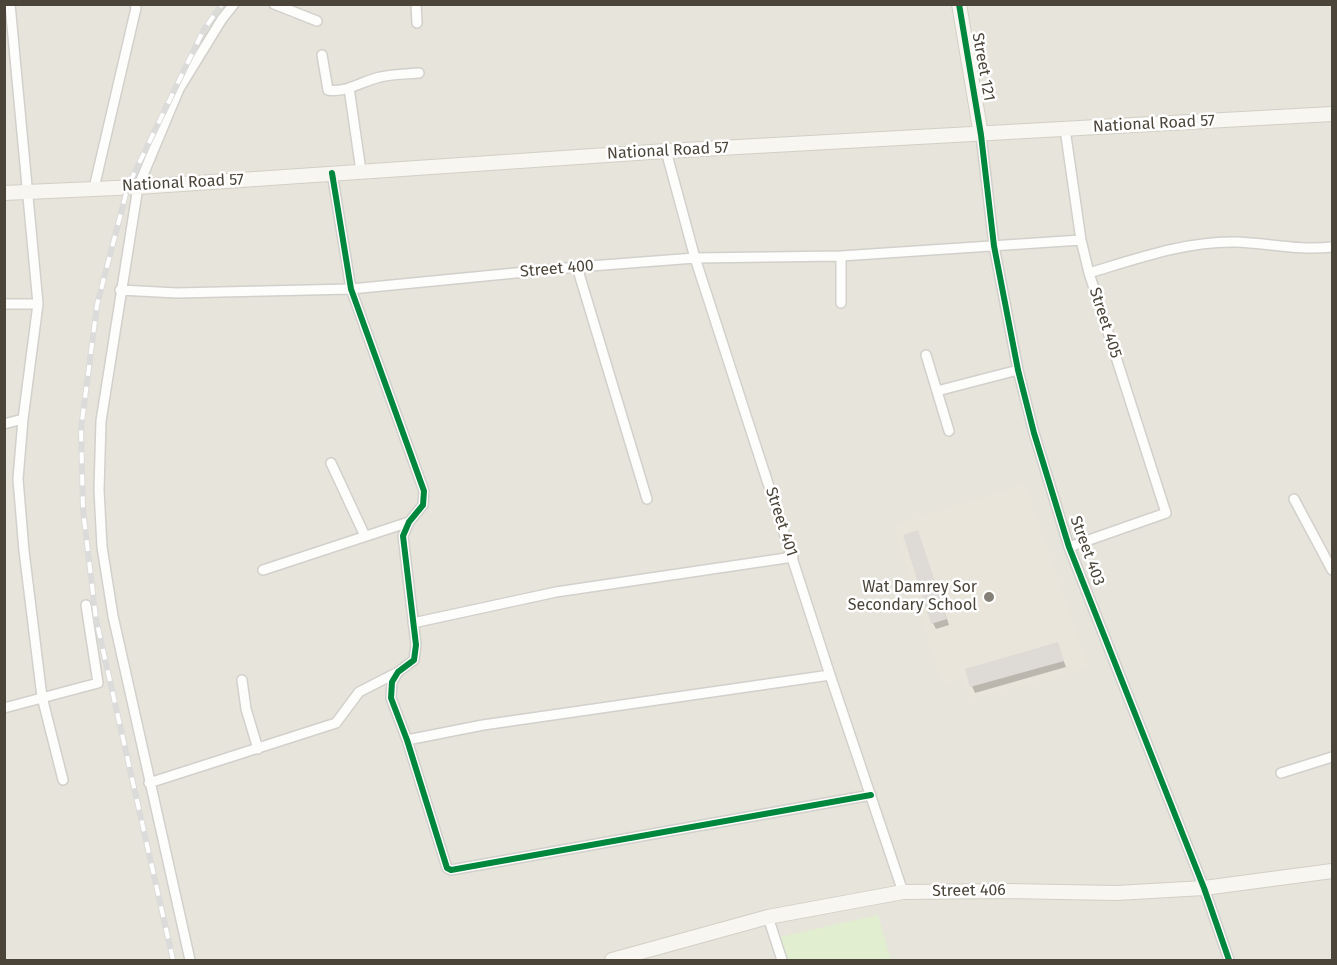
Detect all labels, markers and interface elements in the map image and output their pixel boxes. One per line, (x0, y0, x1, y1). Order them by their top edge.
street label: Street 121 (968, 31, 998, 103)
street label: National Road 57 (1093, 111, 1215, 137)
street label: National Road 57 (607, 138, 729, 164)
street label: National Road 57 (122, 170, 244, 196)
street label: Street 400 (519, 256, 595, 282)
street label: Street 405 (1085, 285, 1125, 361)
street label: Street 401 (761, 485, 801, 559)
street label: Street 403 (1066, 513, 1108, 589)
place label: Wat Damrey Sor Secondary School (848, 578, 977, 616)
marker: Wat Damrey Sor Secondary School (982, 590, 996, 604)
street label: Street 406 (932, 881, 1006, 901)

